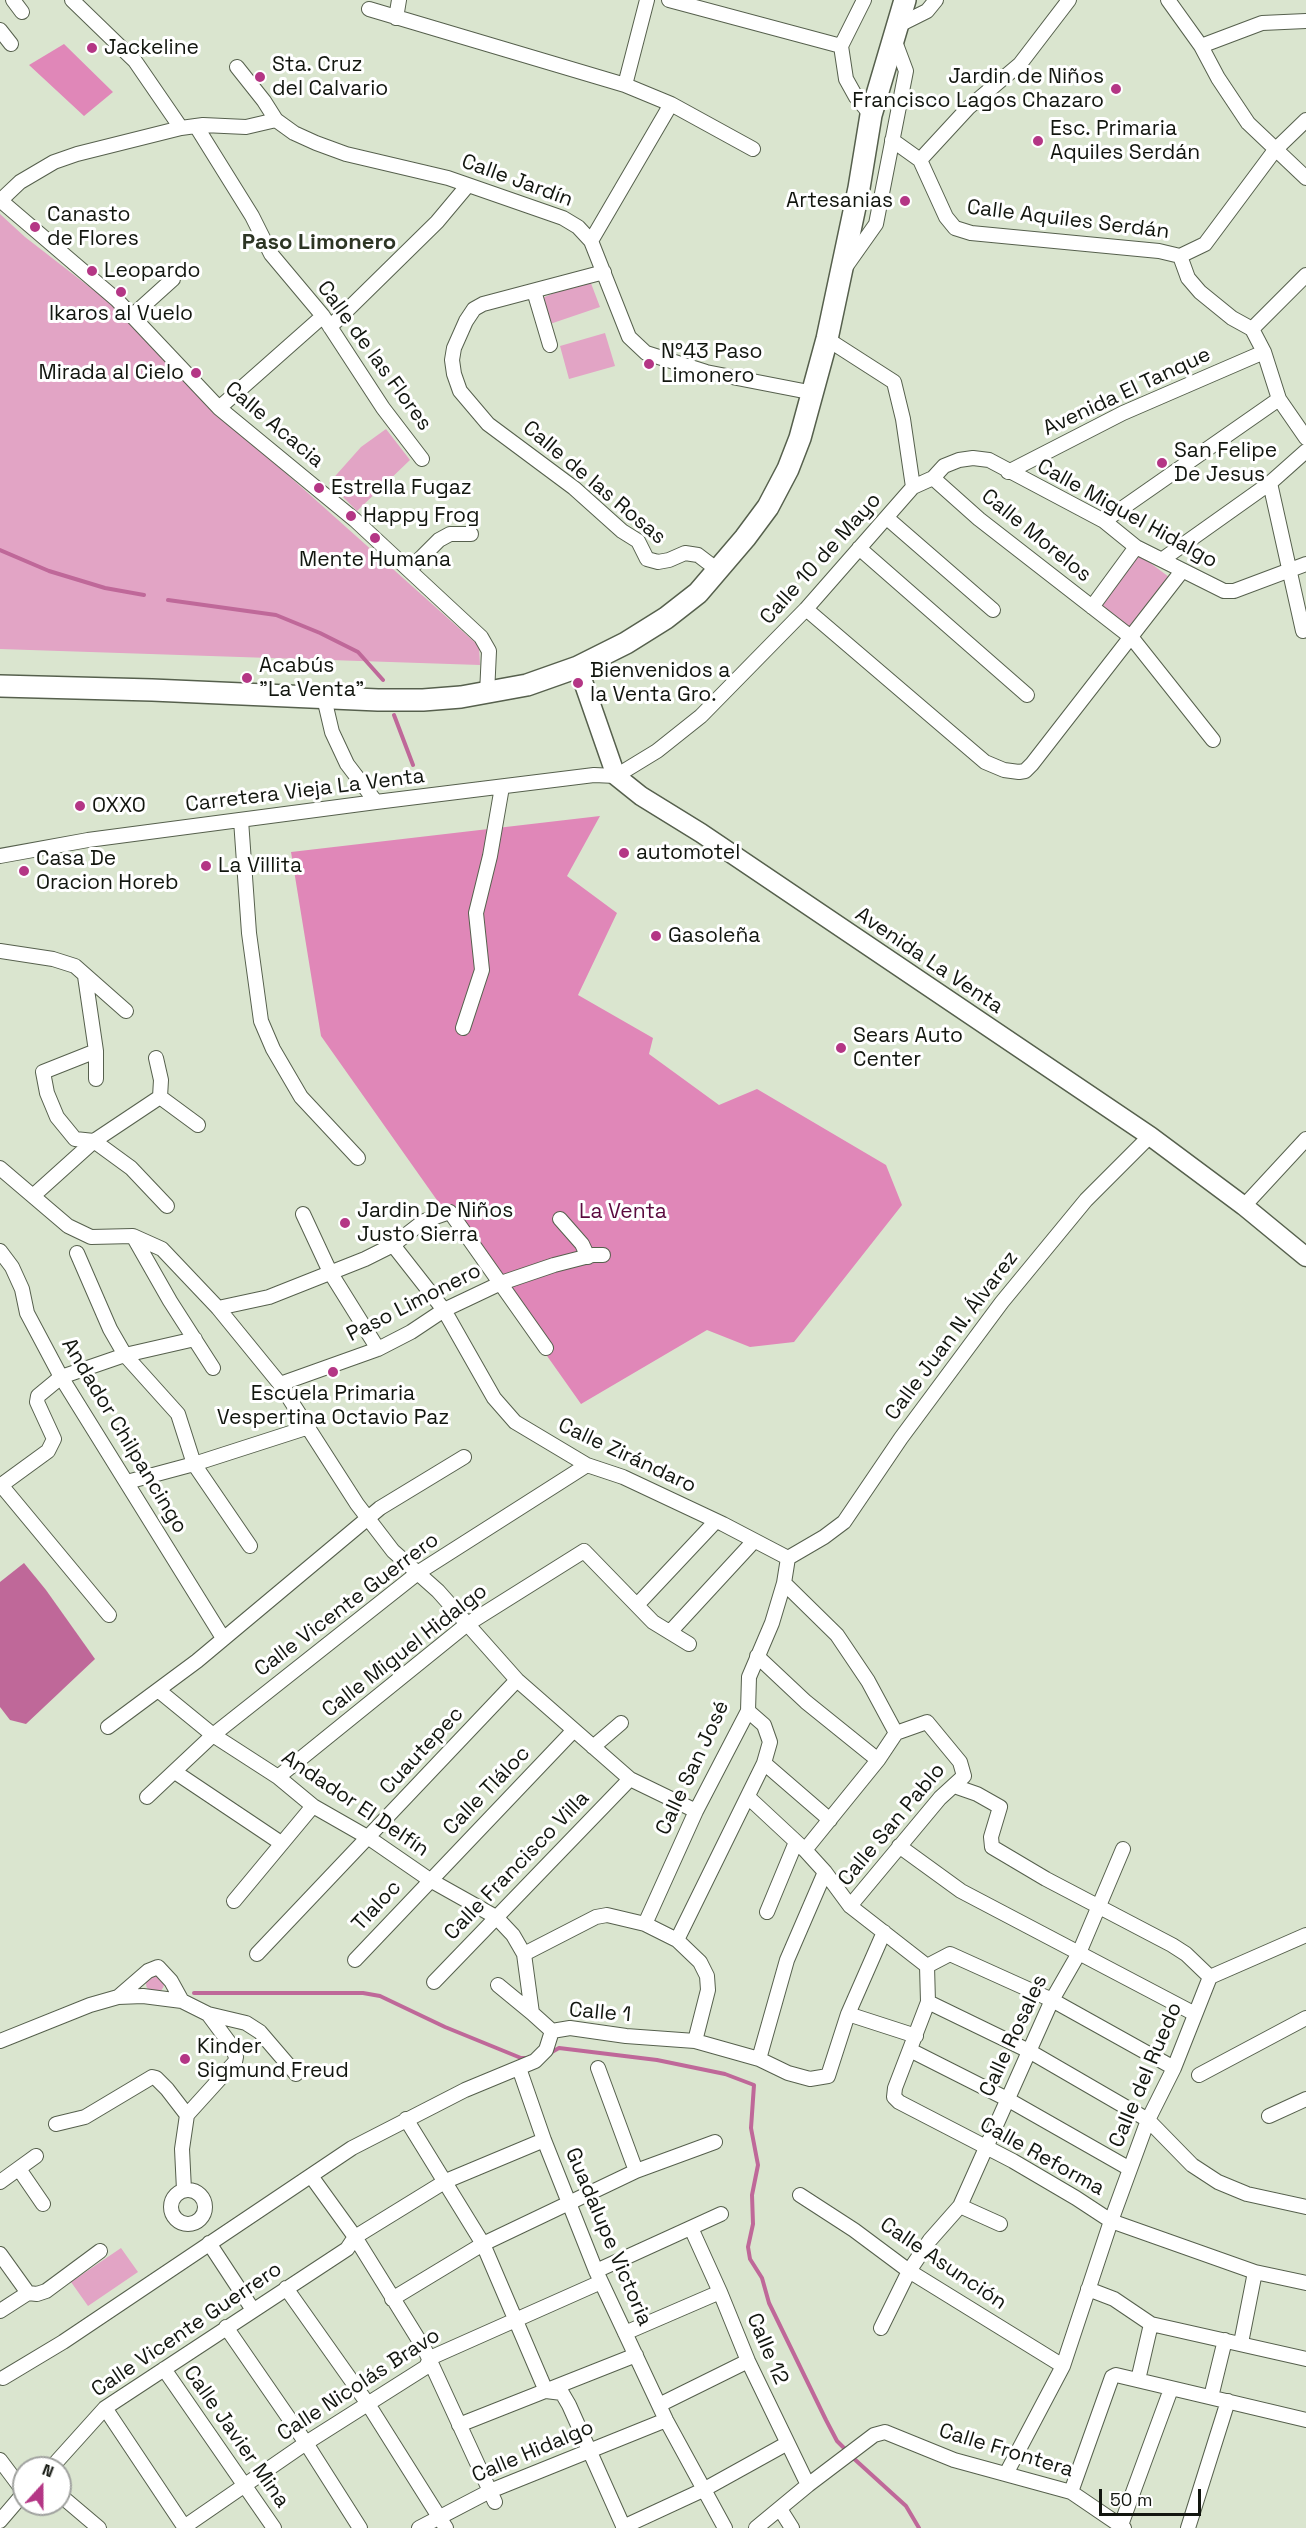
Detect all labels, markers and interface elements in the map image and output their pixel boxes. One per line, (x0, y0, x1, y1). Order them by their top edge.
place label: Jackeline (104, 35, 199, 61)
marker: Jackeline (85, 41, 99, 55)
place label: Sta. Cruz del Calvario (272, 52, 388, 102)
place label: Jardin de Niños Francisco Lagos Chazaro (852, 64, 1104, 114)
marker: Sta. Cruz del Calvario (253, 70, 267, 84)
marker: Jardin de Niños Francisco Lagos Chazaro (1109, 82, 1123, 96)
place label: Esc. Primaria Aquiles Serdán (1050, 116, 1200, 166)
marker: Esc. Primaria Aquiles Serdán (1031, 134, 1045, 148)
street label: Calle Jardín (458, 149, 576, 213)
place label: Artesanias (786, 188, 893, 214)
marker: Artesanias (898, 194, 912, 208)
street label: Calle Aquiles Serdán (965, 195, 1171, 245)
place label: Canasto de Flores (47, 202, 139, 252)
marker: Canasto de Flores (28, 220, 42, 234)
district label: Paso Limonero (242, 230, 396, 256)
place label: Leopardo (104, 258, 200, 284)
marker: Leopardo (85, 264, 99, 278)
street label: Calle de las Flores (311, 276, 437, 436)
marker: Ikaros al Vuelo (114, 285, 128, 299)
place label: Ikaros al Vuelo (49, 301, 193, 327)
place label: N°43 Paso Limonero (661, 339, 763, 389)
street label: Avenida El Tanque (1039, 342, 1215, 442)
marker: N°43 Paso Limonero (642, 357, 656, 371)
place label: Mirada al Cielo (39, 360, 184, 386)
marker: Mirada al Cielo (189, 366, 203, 380)
street label: Calle Acacia (220, 376, 328, 474)
street label: Calle de las Rosas (517, 416, 671, 550)
place label: San Felipe De Jesus (1174, 438, 1277, 488)
street label: Calle Miguel Hidalgo (1032, 454, 1222, 574)
marker: San Felipe De Jesus (1155, 456, 1169, 470)
place label: Estrella Fugaz (331, 475, 472, 501)
marker: Estrella Fugaz (312, 481, 326, 495)
street label: Calle Morelos (976, 484, 1096, 588)
street label: Calle 10 de Mayo (755, 488, 887, 630)
place label: Happy Frog (363, 503, 479, 529)
marker: Happy Frog (344, 509, 358, 523)
marker: Mente Humana (368, 531, 382, 545)
place label: Mente Humana (299, 547, 451, 573)
place label: Acabús "La Venta" (259, 653, 364, 703)
place label: Bienvenidos a la Venta Gro. (590, 658, 730, 708)
marker: Acabús "La Venta" (240, 671, 254, 685)
marker: Bienvenidos a la Venta Gro. (571, 676, 585, 690)
street label: Carretera Vieja La Venta (184, 764, 426, 818)
place label: OXXO (92, 793, 146, 819)
marker: OXXO (73, 799, 87, 813)
place label: automotel (636, 840, 740, 866)
place label: Casa De Oracion Horeb (36, 846, 179, 896)
marker: automotel (617, 846, 631, 860)
place label: La Villita (218, 853, 302, 879)
marker: La Villita (199, 859, 213, 873)
marker: Casa De Oracion Horeb (17, 864, 31, 878)
street label: Avenida La Venta (850, 902, 1008, 1020)
place label: Gasoleña (668, 923, 760, 949)
marker: Gasoleña (649, 929, 663, 943)
place label: Sears Auto Center (853, 1023, 963, 1073)
marker: Sears Auto Center (834, 1041, 848, 1055)
place label: Jardin De Niños Justo Sierra (357, 1198, 513, 1248)
park label: La Venta (579, 1199, 667, 1225)
marker: Jardin De Niños Justo Sierra (338, 1216, 352, 1230)
street label: Calle Juan N. Álvarez (880, 1246, 1024, 1426)
street label: Paso Limonero (343, 1258, 485, 1348)
street label: Andador Chilpancingo (56, 1334, 192, 1538)
marker: Escuela Primaria Vespertina Octavio Paz (326, 1365, 340, 1379)
place label: Escuela Primaria Vespertina Octavio Paz (217, 1381, 449, 1431)
street label: Calle Zirándaro (554, 1413, 700, 1499)
street label: Calle Vicente Guerrero (250, 1528, 444, 1682)
street label: Calle Miguel Hidalgo (317, 1579, 493, 1723)
street label: Calle San José (651, 1697, 735, 1839)
street label: Cuautepec (375, 1702, 469, 1800)
street label: Calle Tláloc (438, 1741, 536, 1841)
street label: Andador El Delfín (276, 1745, 434, 1863)
street label: Calle San Pablo (833, 1758, 951, 1892)
street label: Calle Francisco Villa (439, 1786, 595, 1946)
street label: Tlaloc (347, 1875, 407, 1937)
street label: Calle Rosales (975, 1971, 1053, 2101)
street label: Calle 1 (568, 1998, 632, 2028)
street label: Calle del Ruedo (1104, 1999, 1188, 2151)
place label: Kinder Sigmund Freud (197, 2034, 349, 2084)
marker: Kinder Sigmund Freud (178, 2052, 192, 2066)
street label: Calle Reforma (975, 2112, 1109, 2202)
street label: Guadalupe Victoria (559, 2144, 657, 2330)
street label: Calle Asunción (875, 2212, 1011, 2316)
street label: Calle Vicente Guerrero (87, 2257, 287, 2403)
street label: Calle 12 (741, 2310, 793, 2388)
street label: Calle Nicolás Bravo (273, 2323, 445, 2447)
street label: Calle Javier Mina (178, 2361, 294, 2513)
street label: Calle Hidalgo (468, 2415, 598, 2489)
street label: Calle Frontera (936, 2419, 1076, 2483)
north arrow (12, 2456, 72, 2516)
text: N (39, 2459, 57, 2482)
scale bar (1102, 2477, 1204, 2515)
text: 50 m (1110, 2488, 1152, 2511)

